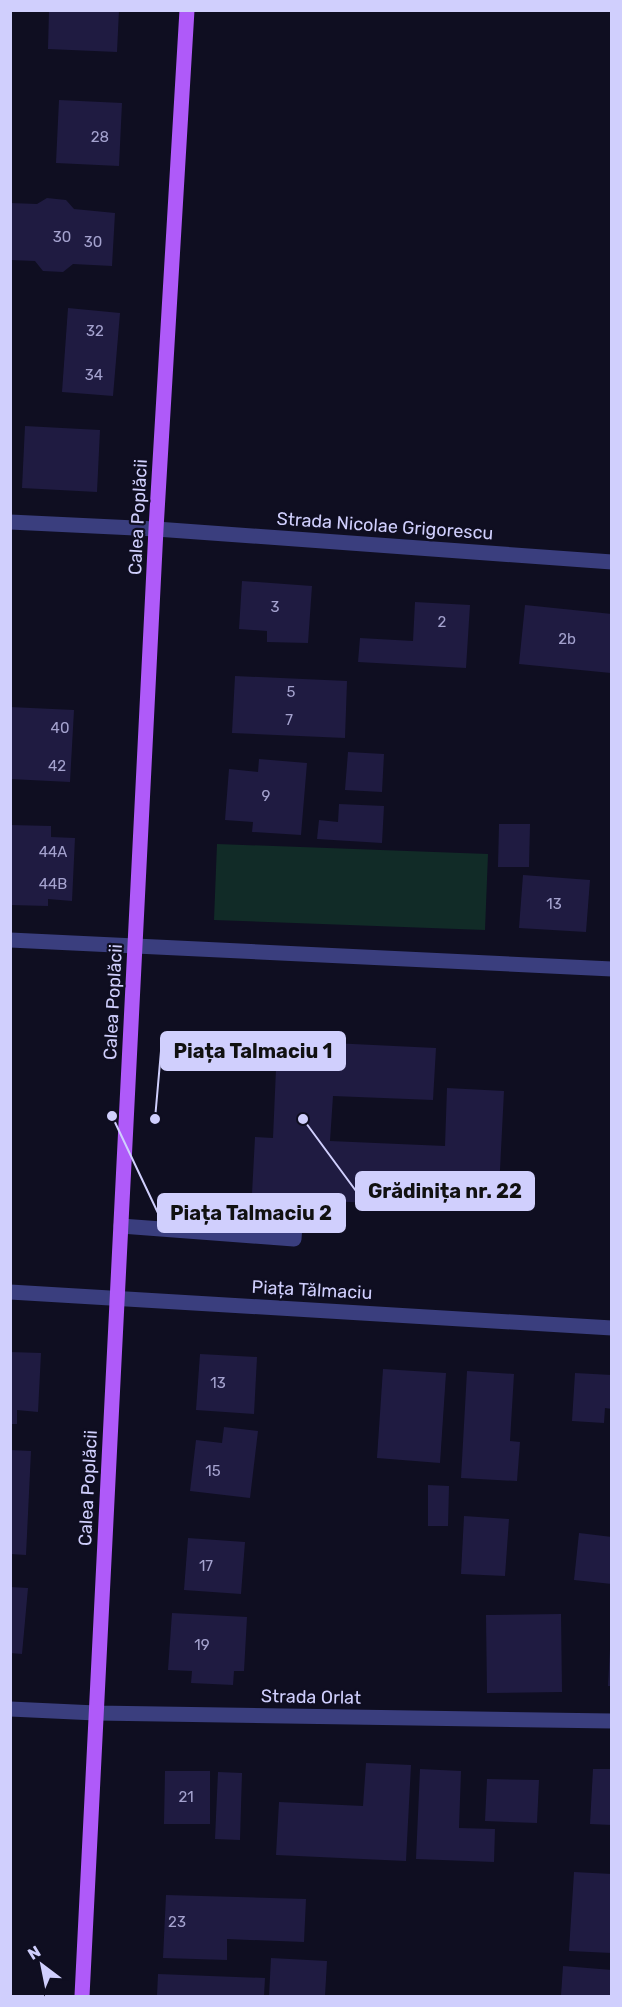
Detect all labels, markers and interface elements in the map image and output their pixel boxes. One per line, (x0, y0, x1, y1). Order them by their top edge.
house number: 28 (91, 128, 109, 146)
house number: 30 (53, 228, 71, 246)
house number: 30 (84, 233, 102, 251)
house number: 32 (86, 322, 104, 340)
house number: 34 (85, 366, 103, 384)
street label: Calea Poplăcii (124, 458, 152, 576)
street label: Strada Nicolae Grigorescu (276, 507, 494, 545)
house number: 3 (270, 598, 280, 616)
house number: 2 (438, 613, 447, 631)
house number: 2b (558, 630, 576, 648)
house number: 5 (287, 683, 296, 701)
house number: 7 (285, 711, 293, 729)
house number: 40 (51, 719, 69, 737)
house number: 42 (48, 757, 66, 775)
house number: 9 (262, 787, 271, 805)
house number: 44A (39, 843, 67, 861)
house number: 44B (39, 875, 67, 893)
house number: 13 (546, 895, 562, 913)
street label: Calea Poplăcii (99, 943, 127, 1061)
callout: Piața Talmaciu 1 (161, 1032, 345, 1070)
text: Piața Talmaciu 1 (174, 1039, 332, 1063)
callout: Grădinița nr. 22 (356, 1172, 534, 1210)
text: Grădinița nr. 22 (368, 1179, 522, 1203)
callout: Piața Talmaciu 2 (158, 1194, 345, 1232)
text: Piața Talmaciu 2 (170, 1201, 332, 1225)
street label: Piața Tălmaciu (251, 1276, 373, 1304)
house number: 13 (210, 1374, 226, 1392)
street label: Calea Poplăcii (74, 1429, 102, 1547)
house number: 15 (205, 1462, 221, 1480)
house number: 17 (199, 1557, 213, 1575)
house number: 19 (194, 1636, 210, 1654)
street label: Strada Orlat (261, 1685, 361, 1709)
house number: 21 (178, 1788, 194, 1806)
house number: 23 (168, 1913, 186, 1931)
north arrow (12, 1935, 72, 1995)
text: N (24, 1942, 44, 1964)

